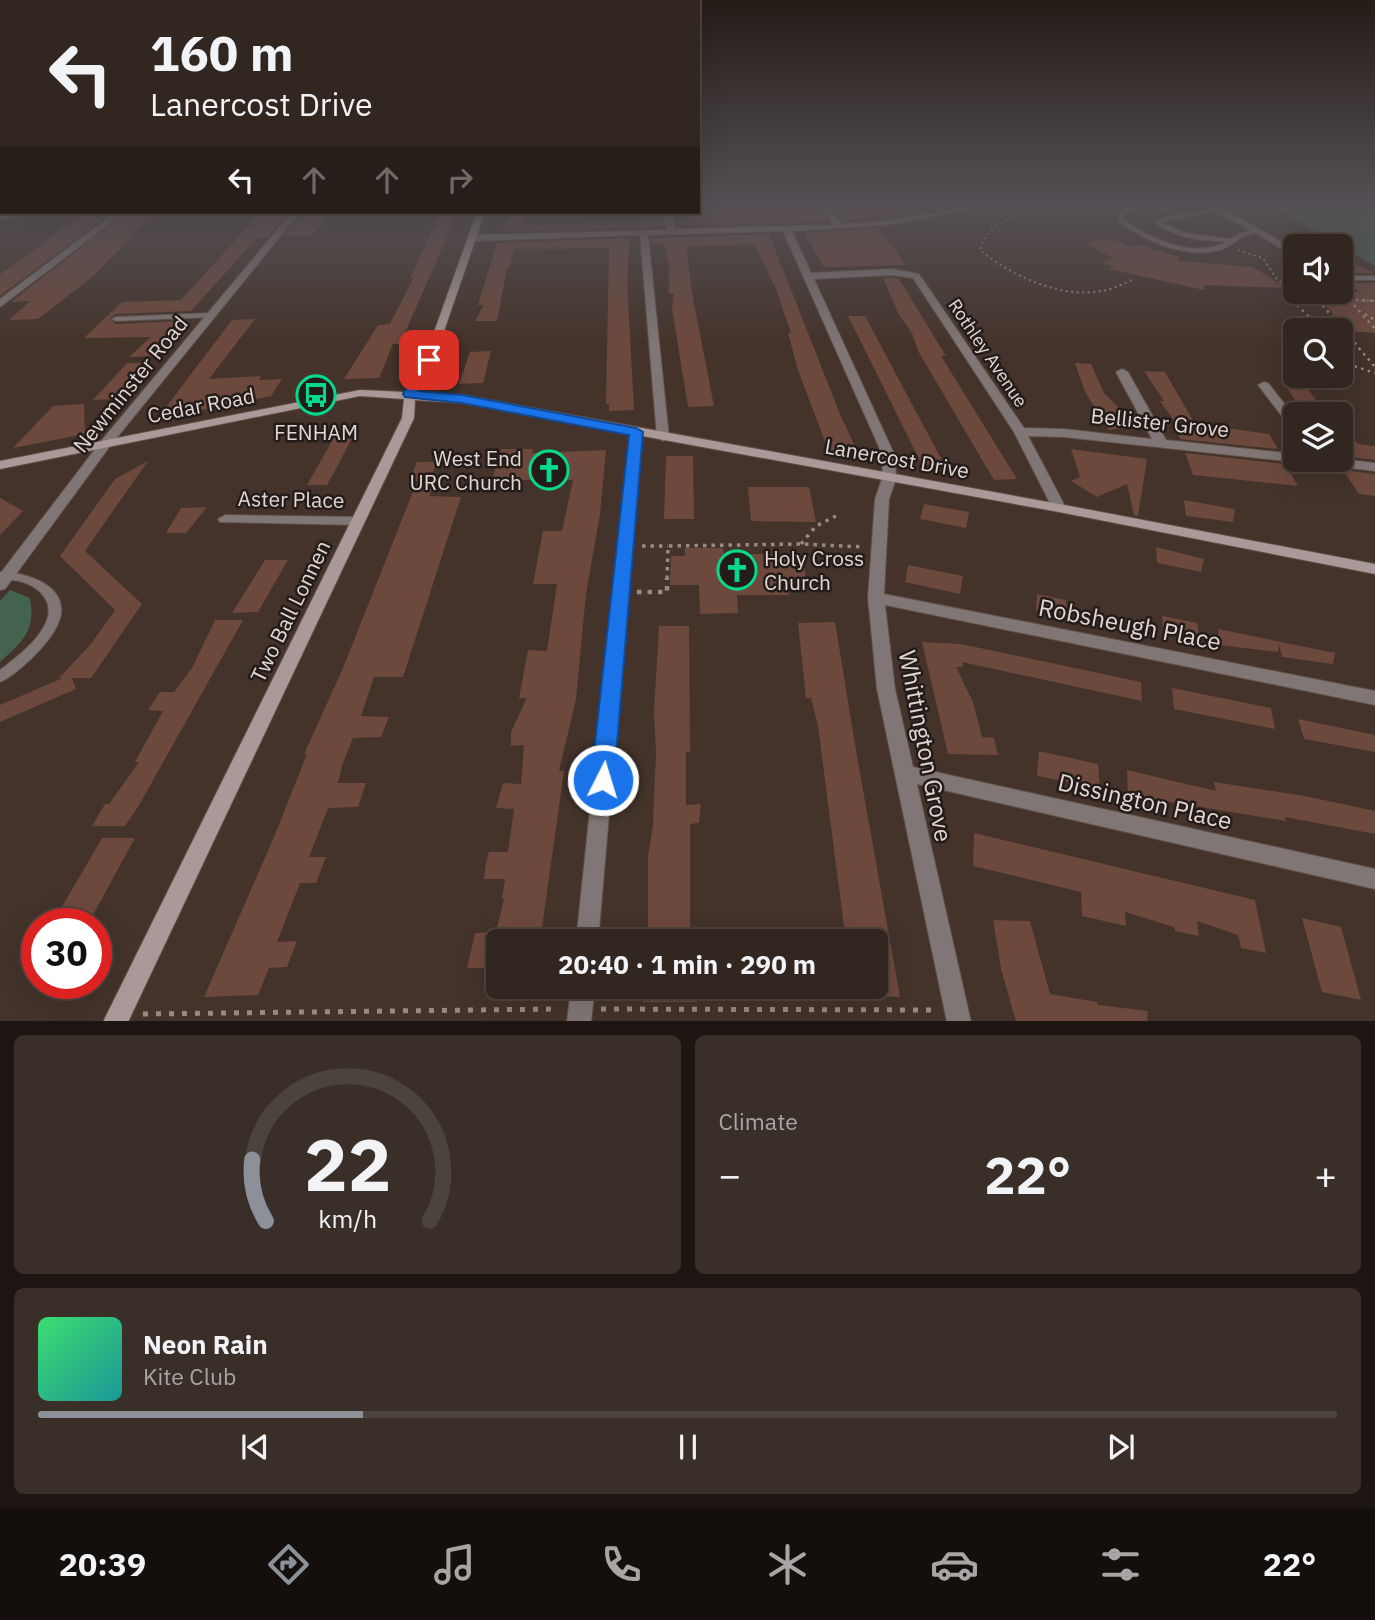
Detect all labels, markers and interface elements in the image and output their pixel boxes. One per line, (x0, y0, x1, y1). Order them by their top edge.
text: 160 m (150, 21, 294, 84)
icon: left (35, 28, 126, 119)
text: Lanercost Drive (150, 83, 373, 125)
icon: left (222, 161, 260, 199)
icon: ahead (295, 161, 333, 199)
icon: ahead (368, 161, 406, 199)
icon: right (441, 161, 479, 199)
map controls (1283, 234, 1353, 472)
button: sound (1283, 234, 1353, 304)
street label: Rothley Avenue (943, 294, 1033, 412)
street label: Newminster Road (66, 310, 194, 458)
button: search (1283, 318, 1353, 388)
pin (399, 330, 459, 390)
icon: arrive (410, 341, 448, 379)
bus stop icon: FENHAM (295, 374, 337, 416)
street label: Cedar Road (145, 381, 257, 429)
street label: Bellister Grove (1089, 401, 1231, 443)
button: layers (1283, 402, 1353, 472)
place label: FENHAM (274, 418, 358, 446)
street label: Lanercost Drive (823, 432, 971, 484)
place label: West End URC Church (410, 444, 522, 496)
church icon: West End URC Church (528, 449, 570, 491)
street label: Aster Place (237, 484, 345, 514)
street label: Two Ball Lonnen (244, 535, 336, 687)
place label: Holy Cross Church (764, 544, 864, 596)
church icon: Holy Cross Church (716, 549, 758, 591)
street label: Robsheugh Place (1036, 591, 1224, 657)
street label: Whittington Grove (892, 648, 960, 844)
position arrow (566, 743, 640, 817)
street label: Dissington Place (1055, 765, 1235, 837)
speed limit sign: 30 (21, 908, 112, 999)
text: 20:40 · 1 min · 290 m (558, 947, 816, 981)
text: Climate (719, 1106, 798, 1136)
text: 22 (304, 1116, 391, 1211)
text: 22° (984, 1141, 1071, 1208)
text: − (719, 1150, 741, 1199)
text: + (1314, 1150, 1337, 1199)
text: km/h (318, 1201, 377, 1234)
text: Neon Rain (143, 1327, 268, 1361)
text: Kite Club (143, 1361, 236, 1391)
icon: previous (236, 1428, 274, 1466)
icon: pause (669, 1428, 707, 1466)
icon: next (1102, 1428, 1140, 1466)
icon: directions (264, 1540, 313, 1589)
icon: music (430, 1540, 479, 1589)
icon: phone (597, 1540, 646, 1589)
icon: climate (763, 1540, 812, 1589)
icon: car (930, 1540, 979, 1589)
icon: filters (1096, 1540, 1145, 1589)
text: 20:39 (59, 1543, 146, 1585)
text: 22° (1263, 1543, 1316, 1585)

